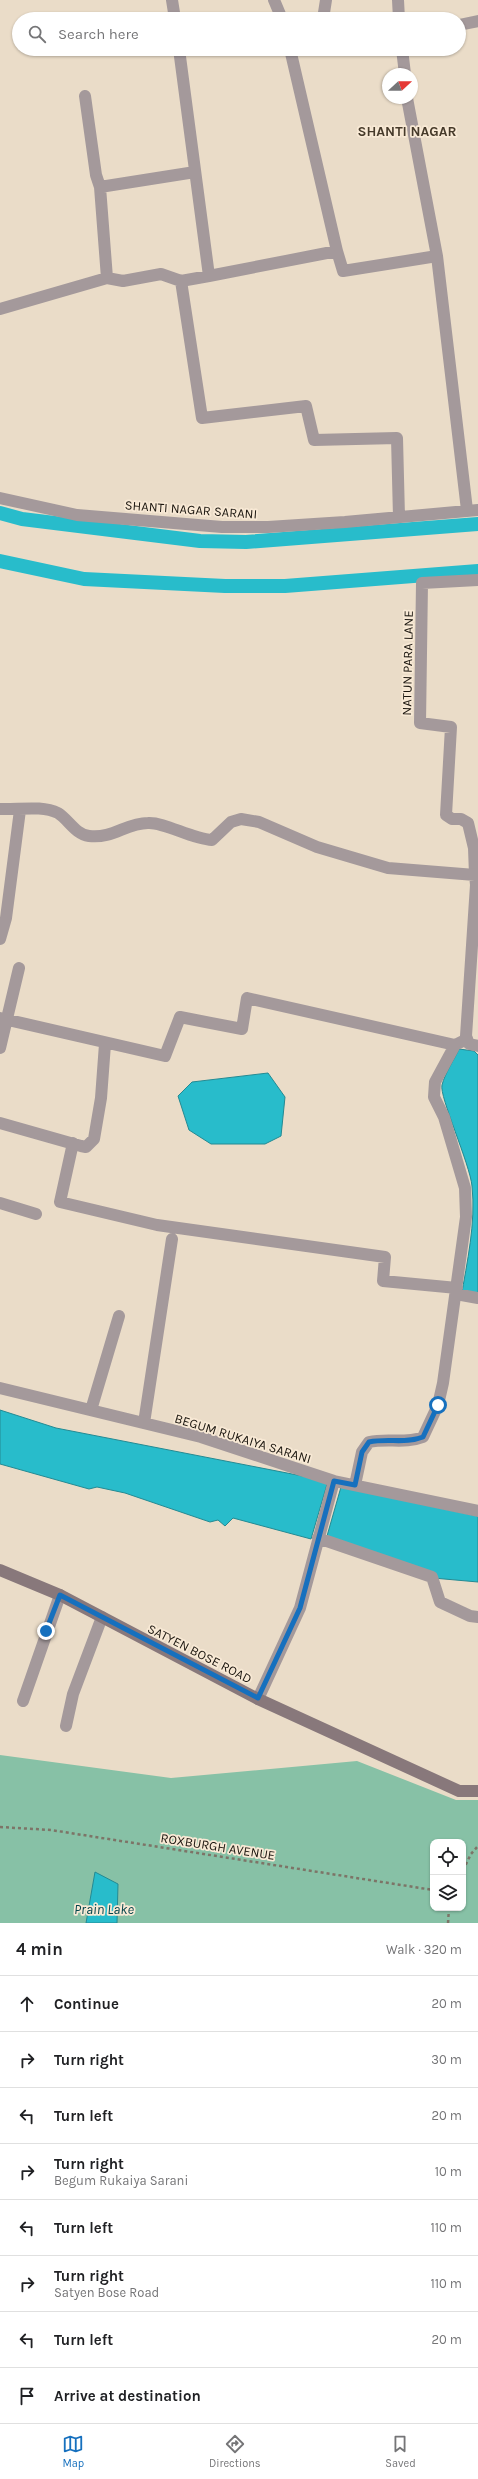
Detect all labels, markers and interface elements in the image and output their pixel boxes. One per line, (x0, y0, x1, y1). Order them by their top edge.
search box (12, 12, 466, 56)
icon: search (26, 23, 48, 45)
text: Search here (58, 25, 139, 43)
north arrow (382, 68, 418, 104)
district label: SHANTI NAGAR (358, 123, 456, 140)
street label: SHANTI NAGAR SARANI (124, 497, 258, 522)
street label: NATUN PARA LANE (399, 610, 416, 716)
route start (429, 1396, 447, 1414)
street label: BEGUM RUKAIYA SARANI (173, 1411, 313, 1466)
street label: SATYEN BOSE ROAD (145, 1621, 254, 1686)
route end (37, 1622, 55, 1640)
street label: ROXBURGH AVENUE (160, 1830, 276, 1863)
map controls (430, 1839, 466, 1911)
button: locate (430, 1839, 466, 1875)
button: layers (430, 1875, 466, 1911)
water label: Prain Lake (74, 1901, 134, 1918)
text: 4 min (16, 1939, 63, 1959)
text: Walk · 320 m (386, 1942, 462, 1957)
icon: ahead (16, 1993, 38, 2015)
text: Continue (54, 1995, 119, 2013)
text: 20 m (432, 1996, 462, 2011)
icon: right (16, 2049, 38, 2071)
text: Turn right (54, 2051, 124, 2069)
text: 30 m (431, 2052, 462, 2067)
icon: left (16, 2105, 38, 2127)
text: Turn left (54, 2107, 113, 2125)
text: 20 m (432, 2108, 462, 2123)
text: Turn right (54, 2155, 124, 2173)
icon: right (16, 2161, 38, 2183)
text: 10 m (435, 2164, 462, 2179)
text: Begum Rukaiya Sarani (54, 2173, 188, 2188)
icon: left (16, 2217, 38, 2239)
text: Turn left (54, 2219, 113, 2237)
text: 110 m (430, 2220, 462, 2235)
text: Turn right (54, 2267, 124, 2285)
icon: right (16, 2273, 38, 2295)
text: 110 m (430, 2276, 462, 2291)
text: Satyen Bose Road (54, 2285, 159, 2300)
icon: left (16, 2329, 38, 2351)
text: Turn left (54, 2331, 113, 2349)
text: 20 m (432, 2332, 462, 2347)
icon: arrive (16, 2385, 38, 2407)
text: Arrive at destination (54, 2387, 201, 2405)
tab: Map (62, 2433, 84, 2470)
tab: Directions (209, 2433, 261, 2470)
tab: Saved (385, 2433, 416, 2470)

